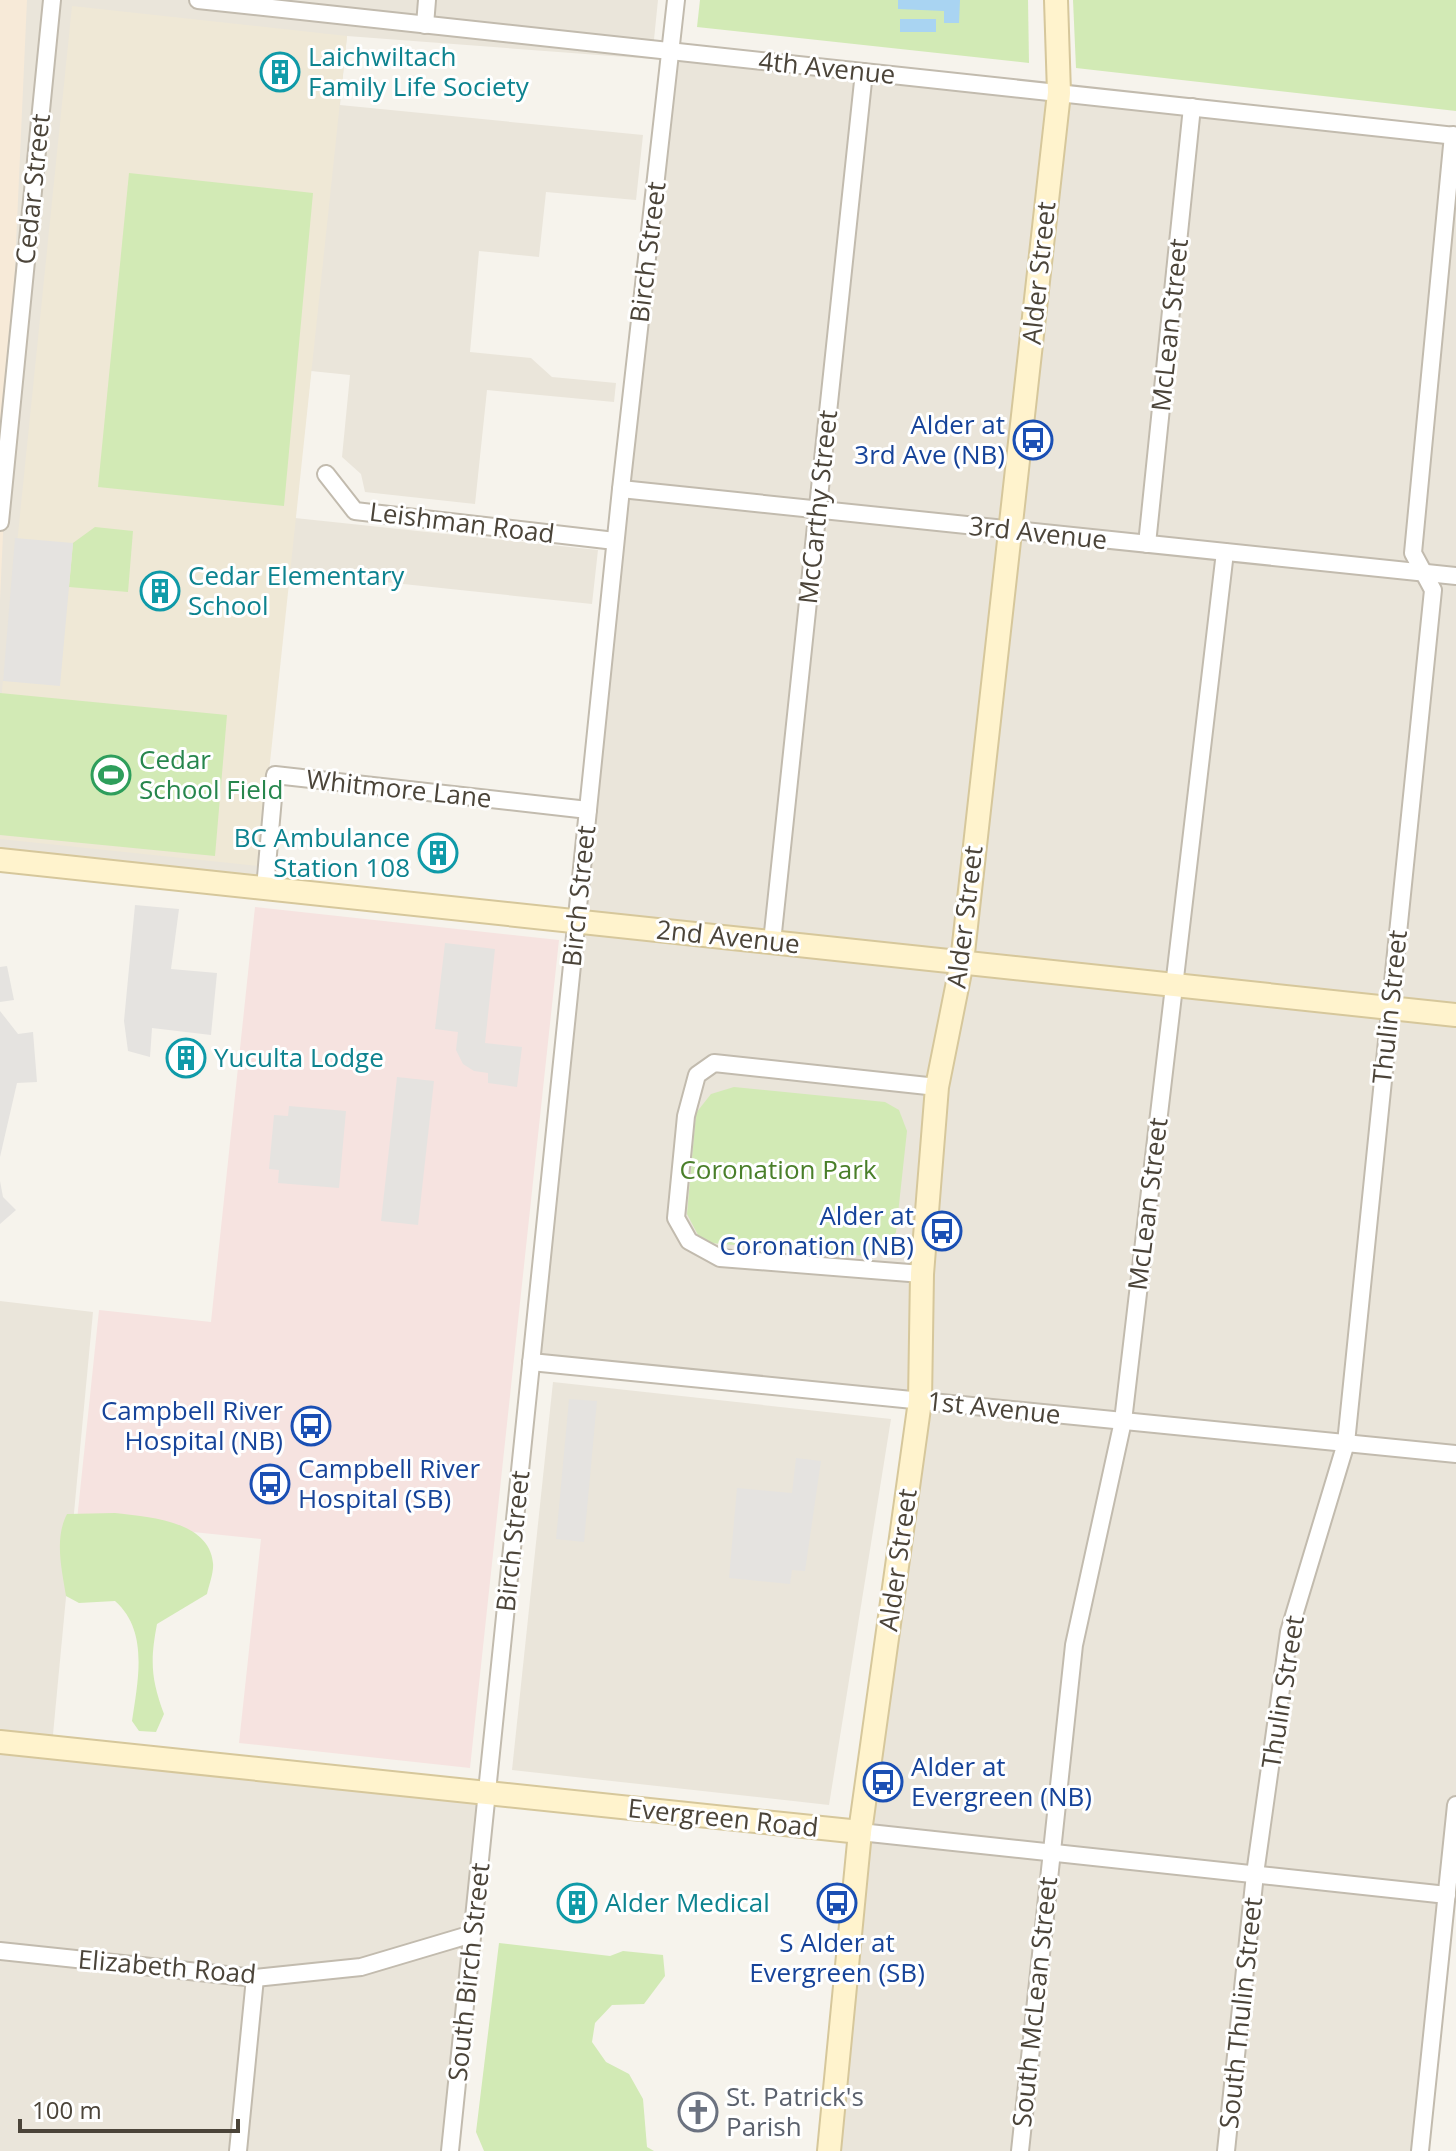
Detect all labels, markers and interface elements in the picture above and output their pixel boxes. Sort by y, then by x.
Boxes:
place label: Laichwiltach Family Life Society [308,38,530,104]
street label: 4th Avenue [757,42,897,92]
building icon: Laichwiltach Family Life Society [259,51,301,93]
street label: Cedar Street [6,112,58,266]
street label: Birch Street [621,179,674,324]
street label: Alder Street [1013,200,1063,346]
street label: McLean Street [1142,237,1196,413]
place label: Alder at 3rd Ave (NB) [854,406,1005,472]
street label: McCarthy Street [789,408,845,606]
bus stop icon: Alder at 3rd Ave (NB) [1012,419,1054,461]
street label: Leishman Road [367,493,557,551]
street label: 3rd Avenue [967,507,1109,557]
place label: Cedar Elementary School [188,557,405,623]
building icon: Cedar Elementary School [139,570,181,612]
place label: Cedar School Field [139,741,283,807]
sports icon: Cedar School Field [90,754,132,796]
street label: Whitmore Lane [305,760,493,816]
place label: BC Ambulance Station 108 [234,819,410,885]
street label: Birch Street [553,824,603,968]
building icon: BC Ambulance Station 108 [417,832,459,874]
street label: Alder Street [937,843,991,990]
street label: 2nd Avenue [655,911,802,961]
street label: Thulin Street [1363,928,1415,1086]
building icon: Yuculta Lodge [165,1037,207,1079]
place label: Yuculta Lodge [214,1039,384,1075]
street label: McLean Street [1119,1115,1175,1292]
park label: Coronation Park [679,1151,877,1187]
place label: Alder at Coronation (NB) [719,1197,914,1263]
bus stop icon: Alder at Coronation (NB) [921,1210,963,1252]
street label: 1st Avenue [926,1382,1063,1432]
place label: Campbell River Hospital (NB) [101,1392,283,1458]
bus stop icon: Campbell River Hospital (NB) [290,1405,332,1447]
place label: Campbell River Hospital (SB) [298,1450,480,1516]
bus stop icon: Campbell River Hospital (SB) [249,1463,291,1505]
street label: Birch Street [487,1469,537,1613]
street label: Alder Street [869,1486,925,1633]
street label: Thulin Street [1252,1613,1312,1771]
place label: Alder at Evergreen (NB) [911,1748,1092,1814]
bus stop icon: Alder at Evergreen (NB) [862,1761,904,1803]
street label: Evergreen Road [626,1789,820,1845]
street label: South Birch Street [439,1861,497,2083]
street label: South McLean Street [1003,1875,1065,2129]
building icon: Alder Medical [556,1882,598,1924]
bus stop icon: S Alder at Evergreen (SB) [816,1882,858,1924]
place label: Alder Medical [605,1884,770,1920]
street label: South Thulin Street [1210,1895,1270,2130]
place label: S Alder at Evergreen (SB) [749,1924,925,1990]
street label: Elizabeth Road [76,1940,258,1992]
place label: St. Patrick's Parish [726,2078,864,2144]
scale bar [20,2083,238,2133]
church icon: St. Patrick's Parish [677,2091,719,2133]
text: 100 m [32,2093,102,2126]

